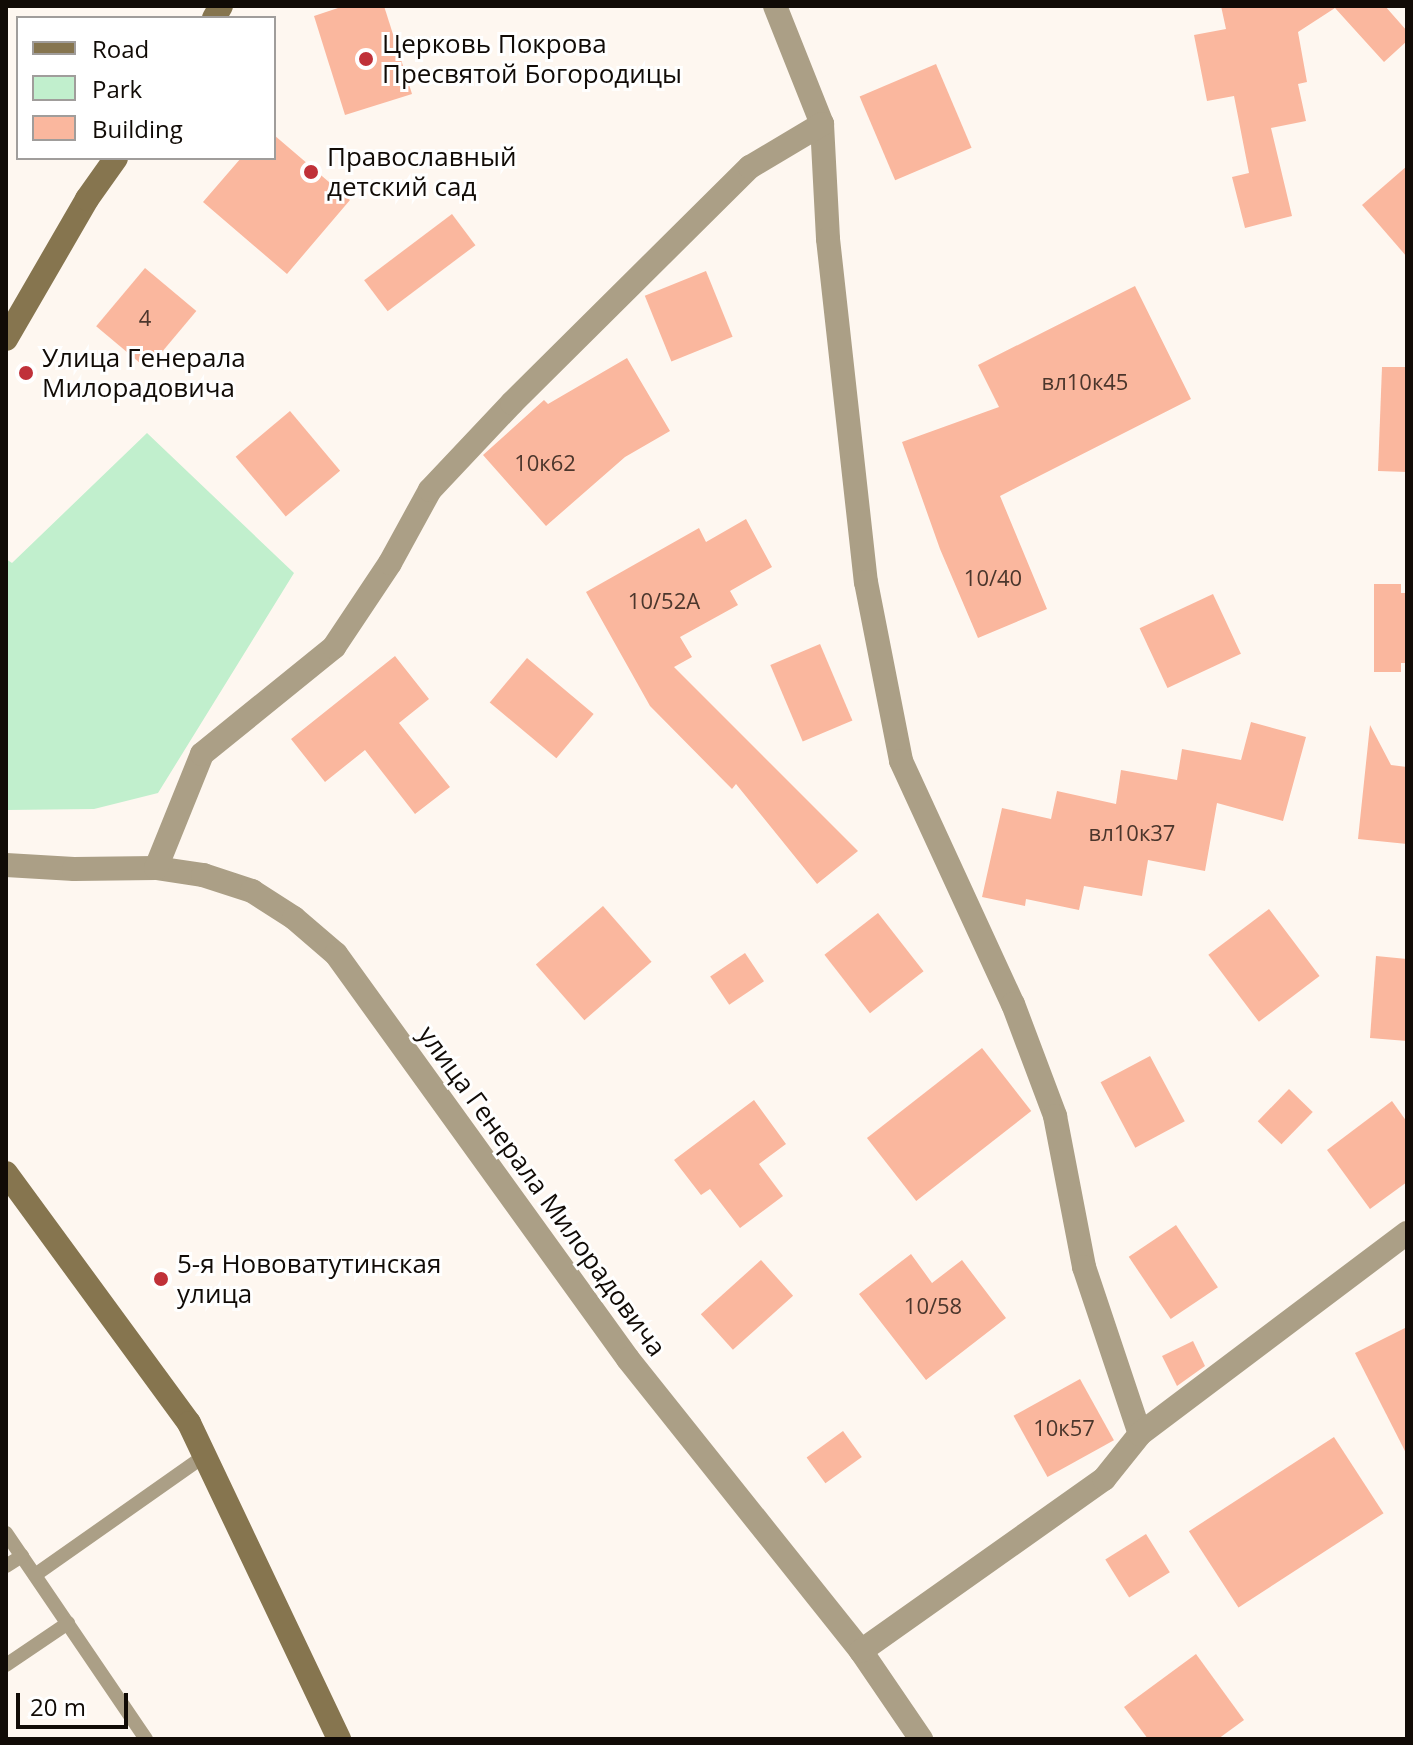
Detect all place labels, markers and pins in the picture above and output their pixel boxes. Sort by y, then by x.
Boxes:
place label: Церковь Покрова Пресвятой Богородицы [382,28,682,90]
marker: Церковь Покрова Пресвятой Богородицы [357,50,375,68]
place label: Православный детский сад [327,141,517,202]
marker: Православный детский сад [302,163,320,181]
place label: Улица Генерала Милорадовича [42,342,246,404]
marker: Улица Генерала Милорадовича [17,364,35,382]
place label: 5-я Нововатутинская улица [177,1248,441,1310]
marker: 5-я Нововатутинская улица [152,1270,170,1288]

